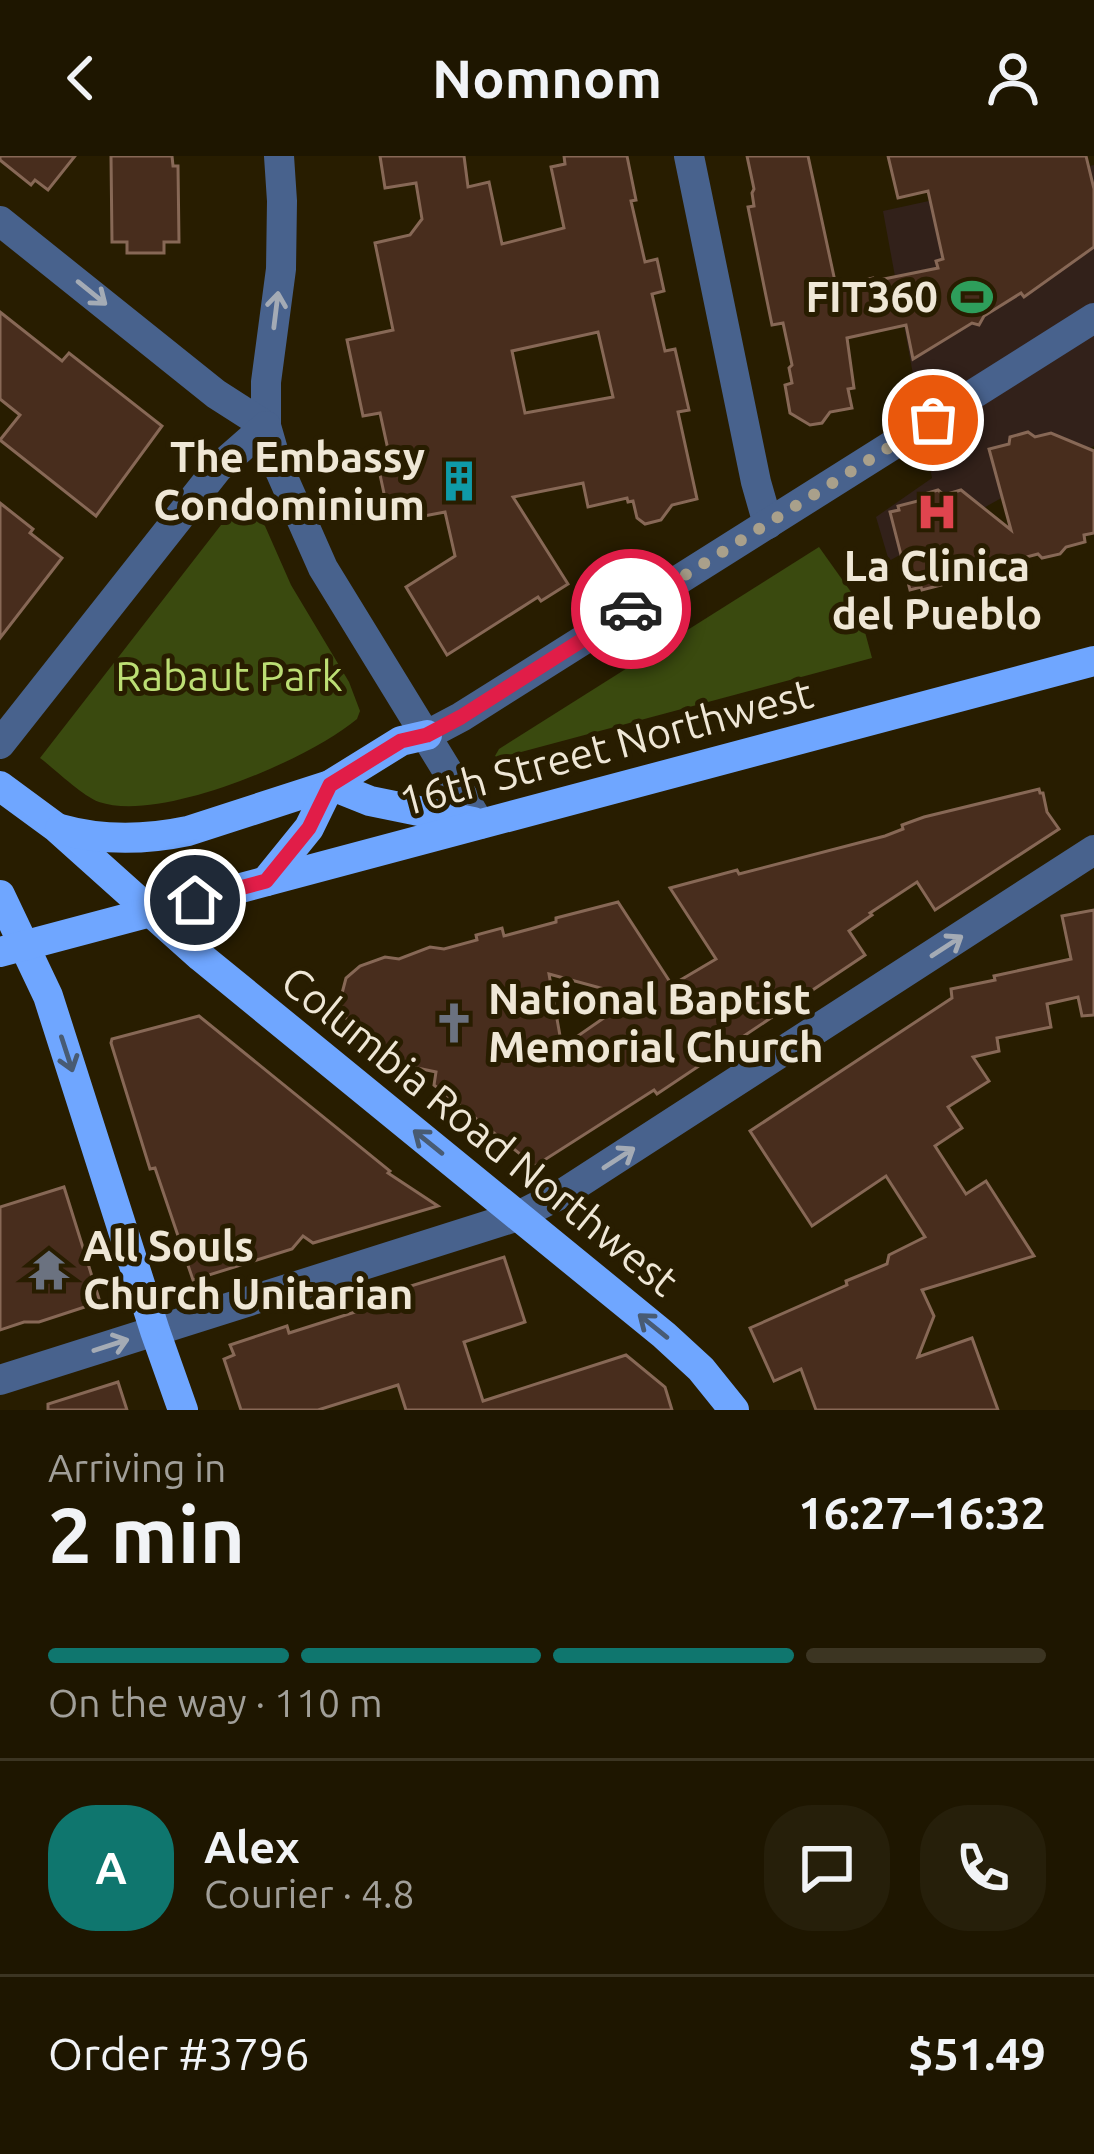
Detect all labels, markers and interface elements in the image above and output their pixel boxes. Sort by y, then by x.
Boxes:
icon: back [48,45,114,111]
icon: person [980,45,1046,111]
text: Nomnom [432,48,662,108]
place label: FIT360 [805,273,938,320]
sports icon: FIT360 [949,274,995,320]
one-way arrow [75,279,107,306]
one-way arrow [265,291,287,330]
pin [882,369,984,471]
icon: bag [900,387,966,453]
place label: The Embassy Condominium [153,433,425,528]
building icon: The Embassy Condominium [436,458,482,504]
hospital icon: La Clinica del Pueblo [914,489,960,535]
place label: La Clinica del Pueblo [832,542,1042,637]
courier [571,549,691,669]
icon: car [598,576,664,642]
park label: Rabaut Park [115,652,343,699]
street label: 16th Street Northwest [394,669,818,824]
pin [144,849,246,951]
icon: home [162,867,228,933]
one-way arrow [929,933,963,958]
street label: Columbia Road Northwest [273,956,688,1305]
place label: National Baptist Memorial Church [488,975,824,1070]
church icon: National Baptist Memorial Church [431,1000,477,1046]
one-way arrow [57,1034,79,1072]
one-way arrow [413,1129,444,1156]
one-way arrow [601,1145,635,1170]
place label: All Souls Church Unitarian [83,1222,413,1317]
temple icon: All Souls Church Unitarian [26,1247,72,1293]
one-way arrow [638,1313,669,1340]
one-way arrow [91,1333,129,1355]
text: Arriving in [48,1446,226,1489]
text: 16:27–16:32 [798,1487,1046,1538]
text: 2 min [48,1490,245,1578]
text: On the way · 110 m [48,1681,383,1724]
button: chat [764,1805,890,1931]
button: phone [920,1805,1046,1931]
text: Alex [204,1821,300,1872]
text: A [95,1842,127,1893]
text: Courier · 4.8 [204,1872,415,1915]
text: Order #3796 [48,2028,310,2079]
text: $51.49 [908,2028,1046,2079]

